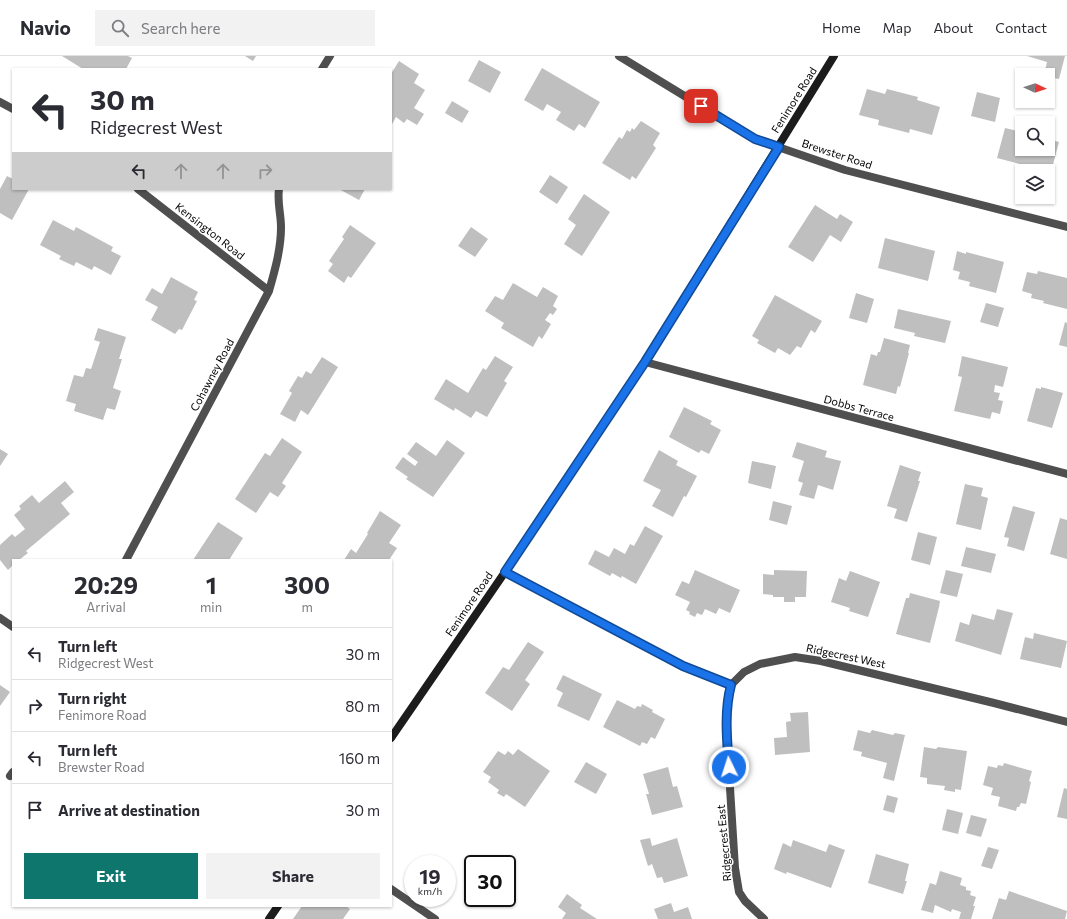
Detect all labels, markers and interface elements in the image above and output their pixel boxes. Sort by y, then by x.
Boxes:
search box [95,10,375,46]
text: Navio [20,16,71,39]
icon: search [109,17,131,39]
text: Search here [141,19,220,37]
text: Home [822,19,861,36]
text: Map [883,19,911,36]
text: About [933,19,973,36]
text: Contact [995,19,1047,36]
street label: Fenimore Road [768,64,819,135]
north arrow [1015,68,1055,108]
map controls [1015,68,1055,204]
text: 30 m [90,82,155,116]
icon: left [24,84,76,136]
pin [684,89,718,123]
icon: arrive [690,95,712,117]
text: Ridgecrest West [90,116,223,138]
button: search [1015,116,1055,156]
street label: Brewster Road [800,136,874,171]
icon: left [128,160,150,182]
icon: ahead [170,160,192,182]
icon: ahead [212,160,234,182]
icon: right [254,160,276,182]
button: layers [1015,164,1055,204]
street label: Kensington Road [173,200,248,262]
street label: Cohawney Road [187,336,236,413]
street label: Dobbs Terrace [822,392,896,423]
street label: Fenimore Road [442,569,495,638]
text: 20:29 [74,570,138,599]
text: 1 [206,570,217,599]
text: 300 [284,570,330,599]
text: Arrival [86,599,126,615]
text: min [200,599,222,615]
text: m [301,599,313,615]
text: Turn left [58,637,117,655]
street label: Ridgecrest West [805,641,888,670]
icon: left [24,643,46,665]
text: 30 m [346,645,380,663]
text: Ridgecrest West [58,655,154,671]
text: Turn right [58,689,127,707]
icon: right [24,695,46,717]
text: 80 m [345,697,380,715]
text: Fenimore Road [58,707,147,723]
text: Turn left [58,741,117,759]
position arrow [708,746,750,788]
icon: left [24,747,46,769]
text: 160 m [339,749,380,767]
text: Brewster Road [58,759,144,775]
icon: arrive [24,799,46,821]
text: Arrive at destination [58,801,200,819]
text: 30 m [346,801,380,819]
street label: Ridgecrest East [714,804,733,882]
button: Exit [24,853,198,899]
button: Share [206,853,380,899]
speed limit sign: 30 [464,855,516,907]
text: 19 [419,864,441,888]
text: km/h [418,885,442,897]

